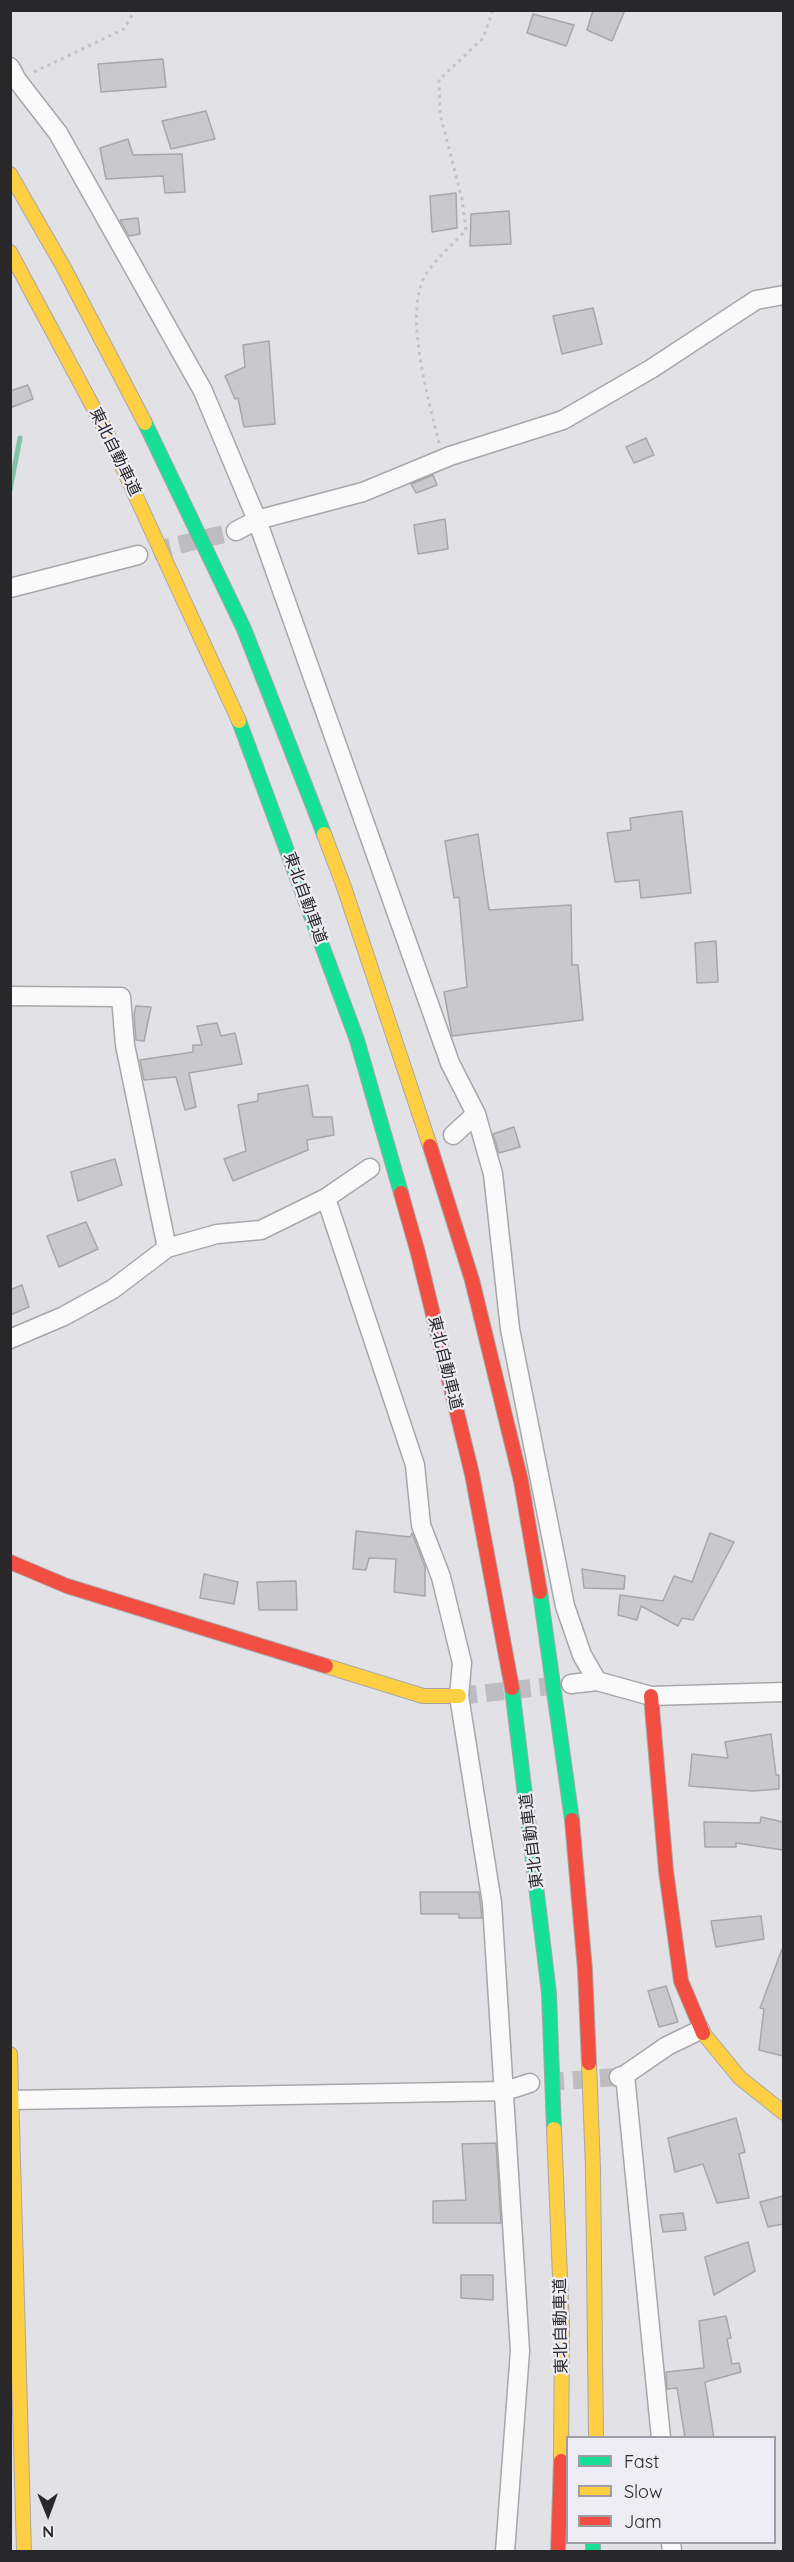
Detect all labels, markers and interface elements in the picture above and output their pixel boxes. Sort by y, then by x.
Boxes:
street label: 東北自動車道 [85,405,145,499]
street label: 東北自動車道 [280,850,330,946]
street label: 東北自動車道 [424,1314,466,1412]
street label: 東北自動車道 [517,1792,547,1890]
street label: 東北自動車道 [551,2278,571,2374]
legend [566,2436,776,2544]
text: Fast [624,2450,659,2473]
text: Slow [624,2480,662,2503]
north arrow [18,2484,78,2544]
text: Jam [624,2510,662,2533]
text: N [42,2522,54,2542]

